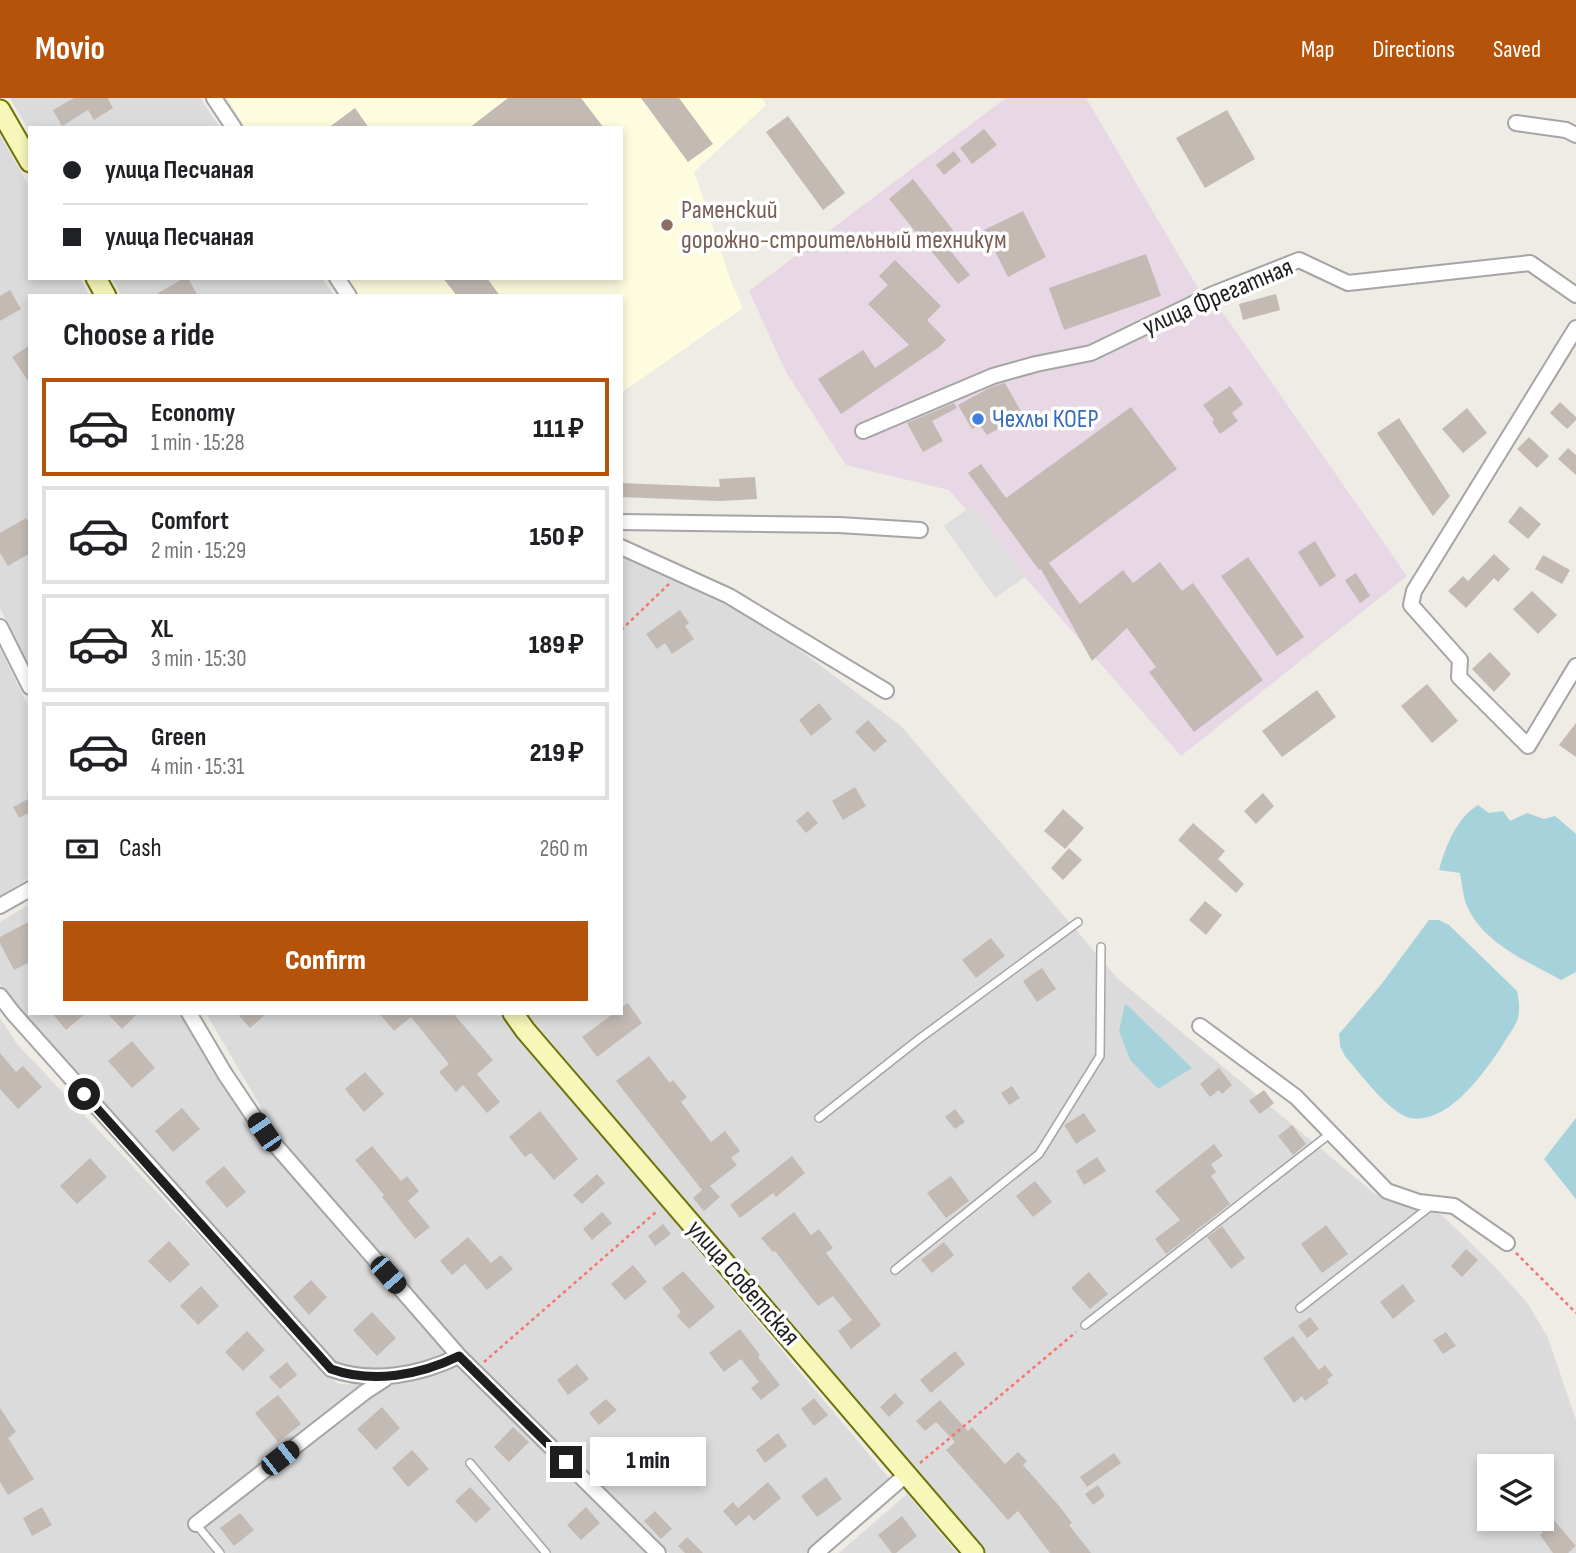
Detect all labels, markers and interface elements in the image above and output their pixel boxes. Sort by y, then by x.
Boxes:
text: Movio [35,29,105,69]
text: Map [1301,35,1334,64]
text: Directions [1372,35,1455,64]
text: Saved [1493,35,1541,64]
text: улица Песчаная [105,155,254,186]
place label: Раменский дорожно-строительный техникум [681,195,1007,256]
marker: Раменский дорожно-строительный техникум [659,217,675,233]
text: улица Песчаная [105,222,254,253]
street label: улица Фрегатная [1138,251,1298,343]
text: Choose a ride [63,316,215,355]
icon: car [67,396,130,459]
text: Economy [151,398,235,429]
place label: Чехлы КОЕР [992,404,1099,435]
marker: Чехлы КОЕР [970,411,986,427]
text: 111 ₽ [533,414,584,445]
text: 1 min · 15:28 [151,429,245,457]
icon: car [67,504,130,567]
text: Comfort [151,506,229,537]
text: 150 ₽ [530,522,584,553]
text: 2 min · 15:29 [151,537,246,565]
icon: car [67,612,130,675]
text: XL [151,614,173,645]
text: 189 ₽ [529,630,584,661]
text: 3 min · 15:30 [151,645,247,673]
icon: car [67,720,130,783]
text: Green [151,722,206,753]
text: 219 ₽ [530,738,584,769]
text: 4 min · 15:31 [151,753,244,781]
icon: cash [63,830,101,868]
text: Cash [119,833,162,864]
text: 260 m [540,835,588,863]
button: Confirm [63,921,588,1001]
route start [68,1078,100,1110]
car [244,1109,285,1155]
street label: улица Советская [680,1214,806,1352]
car [367,1252,410,1298]
car [257,1437,304,1479]
callout: 1 min [590,1438,706,1486]
route end [550,1446,582,1478]
text: 1 min [626,1447,670,1475]
map controls [1477,1454,1554,1531]
button: layers [1477,1454,1554,1531]

